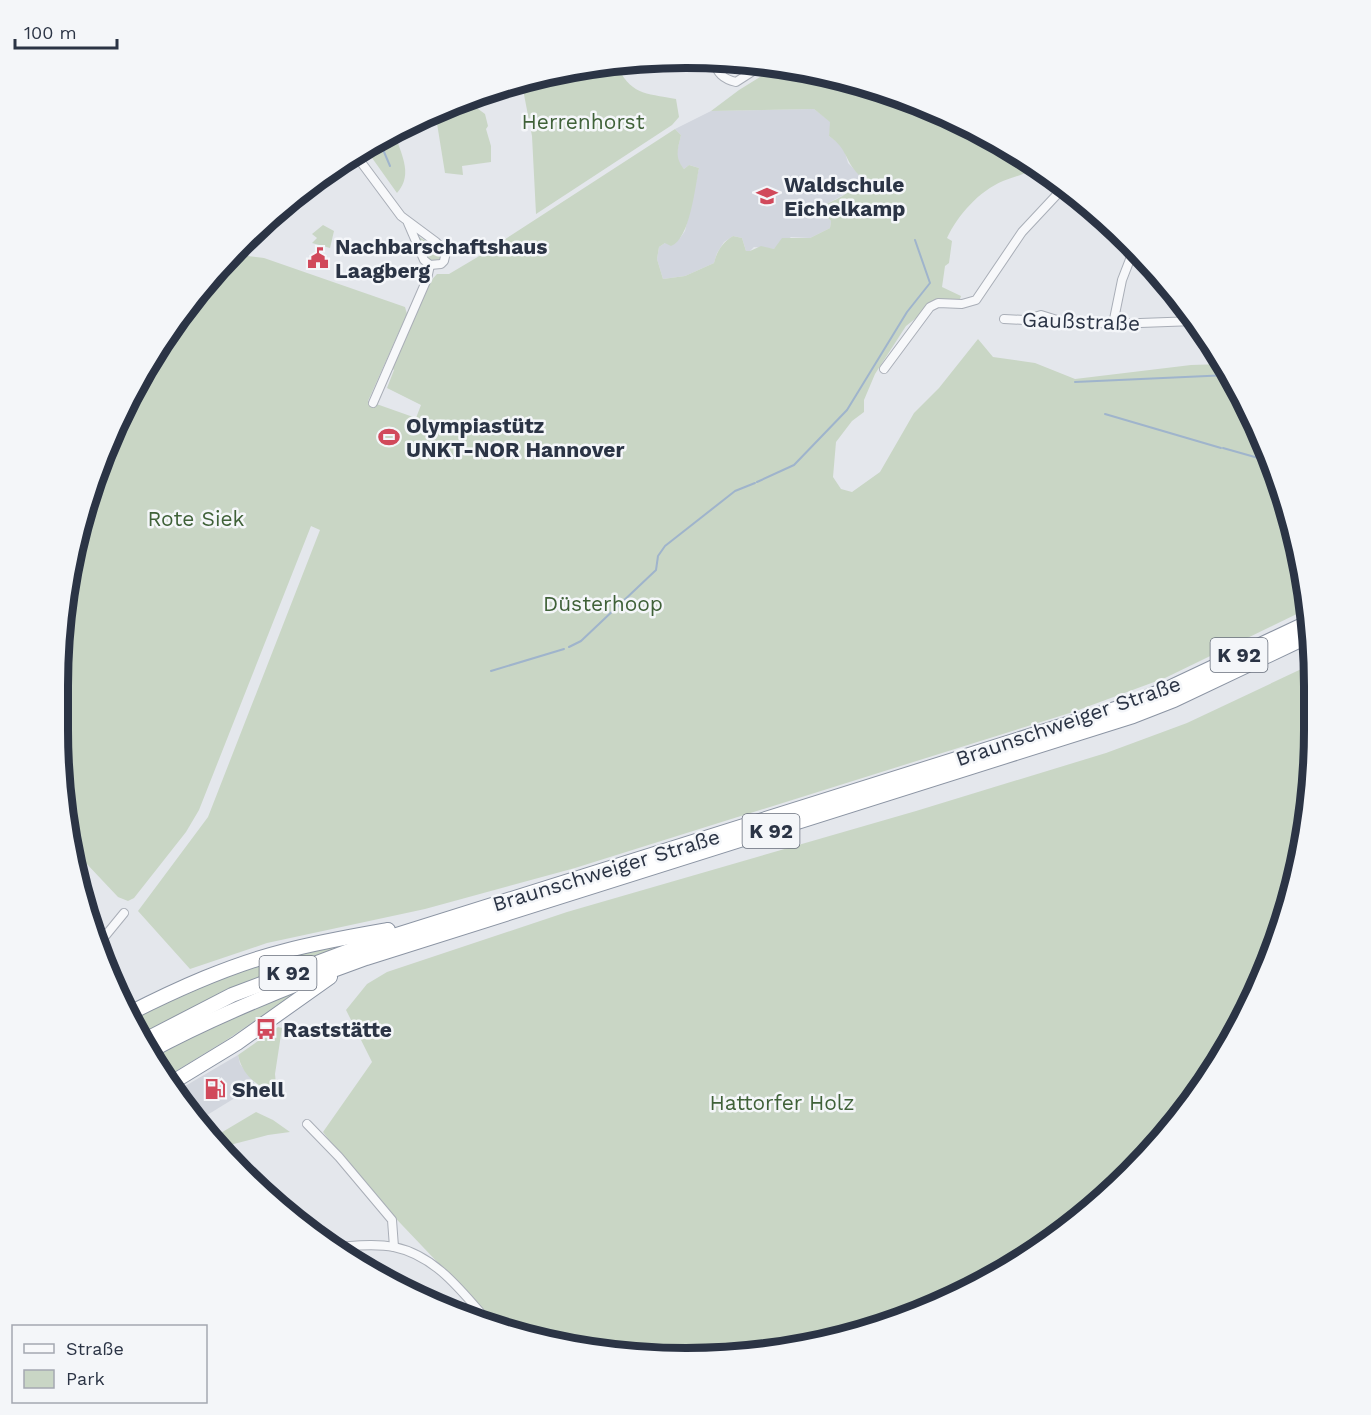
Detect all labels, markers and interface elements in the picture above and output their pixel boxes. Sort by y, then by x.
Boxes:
scale bar [15,12,117,50]
text: 100 m [24,22,77,43]
park label: Herrenhorst [522,109,645,134]
place label: Waldschule Eichelkamp [784,172,905,221]
school or university icon: Waldschule Eichelkamp [755,184,779,208]
place label: Nachbarschaftshaus Laagberg [335,234,548,283]
public building icon: Nachbarschaftshaus Laagberg [306,246,330,270]
street label: Gaußstraße [1022,306,1140,336]
place label: Olympiastütz UNKT-NOR Hannover [406,413,624,462]
sports icon: Olympiastütz UNKT-NOR Hannover [377,425,401,449]
park label: Rote Siek [147,506,245,531]
park label: Düsterhoop [543,591,663,616]
road number: K 92 [1210,638,1268,672]
street label: Braunschweiger Straße [952,671,1184,771]
road number: K 92 [742,814,800,848]
street label: Braunschweiger Straße [489,823,723,917]
road number: K 92 [260,956,316,990]
bus stop icon: Raststätte [254,1017,278,1041]
place label: Raststätte [283,1017,392,1042]
fuel station icon: Shell [203,1077,227,1101]
place label: Shell [232,1077,285,1102]
park label: Hattorfer Holz [710,1090,854,1115]
legend [12,1325,207,1403]
text: Straße [66,1338,124,1359]
text: Park [66,1368,105,1389]

